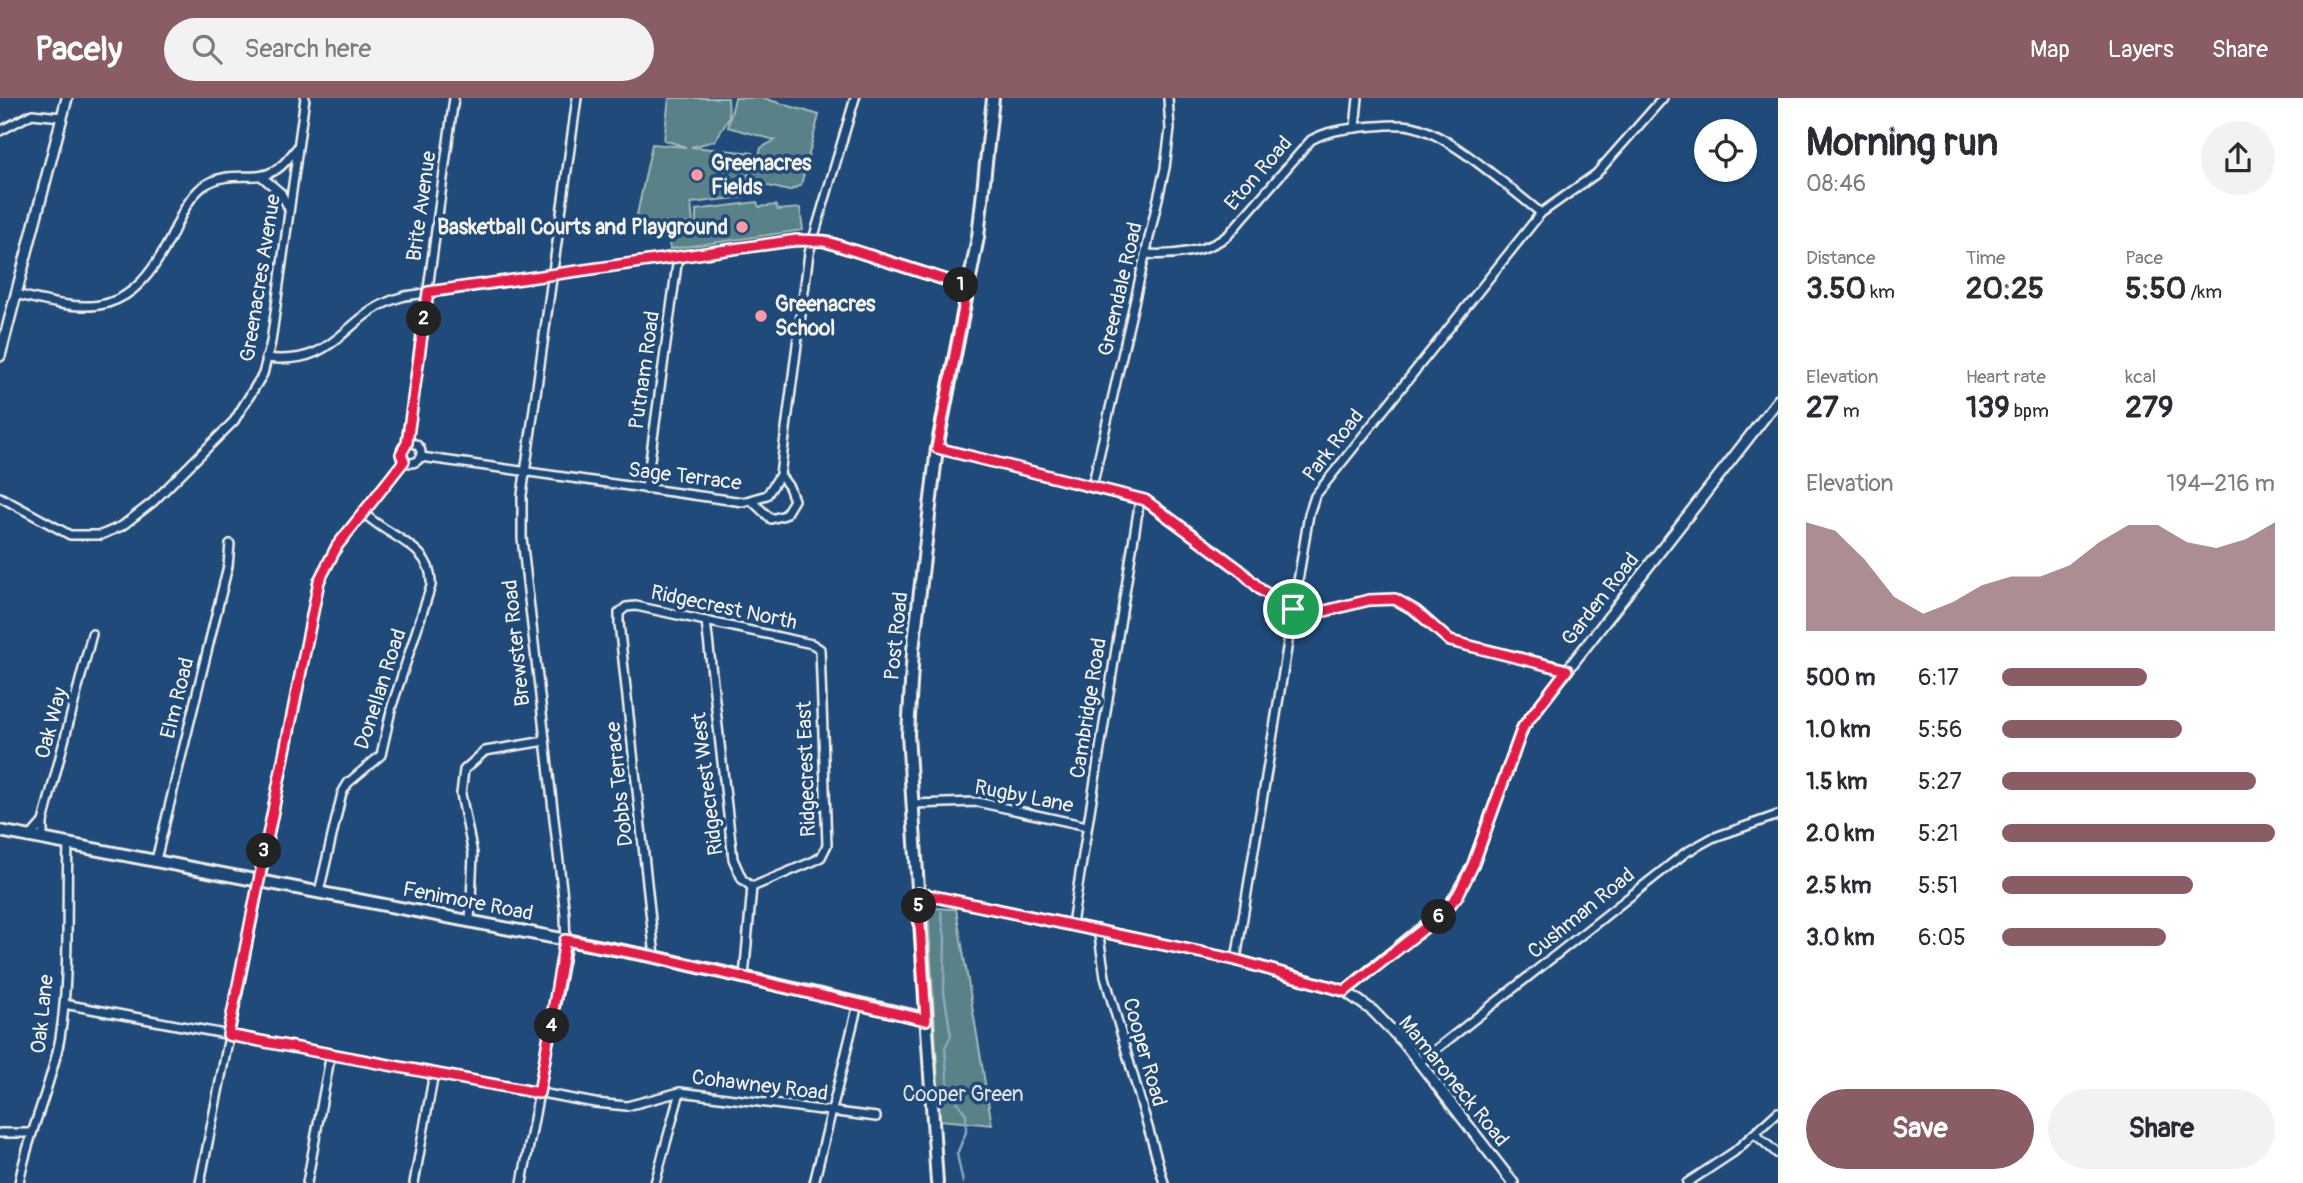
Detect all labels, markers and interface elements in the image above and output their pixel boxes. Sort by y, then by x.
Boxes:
search box [164,18,654,81]
text: Pacely [35,29,122,70]
icon: search [188,30,226,68]
text: Search here [244,33,371,65]
text: Map [2030,35,2070,64]
text: Layers [2108,35,2174,64]
text: Share [2212,35,2268,64]
map controls [1694,119,1757,182]
button: locate [1694,119,1757,182]
text: Morning run [1806,119,1998,167]
button: share [2201,121,2275,195]
street label: Eton Road [1219,130,1298,216]
street label: Brite Avenue [400,149,443,263]
place label: Greenacres Fields [711,150,812,201]
marker: Greenacres Fields [689,167,705,183]
text: 08:46 [1806,169,1866,198]
street label: Greenacres Avenue [234,192,287,364]
place label: Basketball Courts and Playground [437,214,728,241]
marker: Basketball Courts and Playground [734,219,750,235]
street label: Greendale Road [1092,220,1149,359]
text: Distance [1806,246,1875,270]
text: Time [1966,246,2005,270]
text: Pace [2125,246,2163,270]
pin: 1 [944,268,978,302]
text: 3.50 [1806,270,1866,307]
text: 20:25 [1966,270,2044,307]
text: 5:50 [2125,270,2186,307]
text: 1 [957,272,964,296]
text: km [1866,280,1895,304]
text: /km [2186,280,2222,304]
place label: Greenacres School [775,291,876,342]
pin: 2 [406,302,442,336]
text: 2 [418,306,429,330]
marker: Greenacres School [753,308,769,324]
street label: Putnam Road [623,309,666,431]
text: Elevation [1806,365,1878,389]
text: Heart rate [1966,365,2046,389]
text: kcal [2125,365,2156,389]
text: 27 [1806,389,1839,426]
text: 139 [1966,389,2010,426]
text: 279 [2125,389,2173,426]
text: m [1839,399,1860,423]
text: bpm [2010,399,2049,423]
street label: Park Road [1297,404,1370,487]
street label: Sage Terrace [627,456,744,497]
text: Elevation [1806,469,1894,498]
text: 194–216 m [2167,469,2275,498]
street label: Garden Road [1556,547,1645,651]
street label: Brewster Road [496,578,537,708]
street label: Ridgecrest North [648,579,799,636]
pin [1263,579,1323,639]
street label: Post Road [878,590,915,682]
icon: arrive [1274,590,1312,628]
street label: Donellan Road [348,625,413,753]
street label: Cambridge Road [1064,636,1113,780]
street label: Elm Road [154,655,201,741]
text: 500 m [1806,663,1875,692]
text: 6:17 [1918,663,1959,692]
street label: Oak Way [29,684,74,762]
street label: Ridgecrest East [791,700,822,837]
street label: Ridgecrest West [685,711,730,857]
text: 1.0 km [1806,715,1871,744]
text: 5:56 [1918,715,1962,744]
street label: Dobbs Terrace [599,719,639,848]
text: 1.5 km [1806,767,1868,796]
text: 5:27 [1918,767,1962,796]
street label: Rugby Lane [972,774,1076,819]
text: 2.0 km [1806,819,1875,848]
text: 5:21 [1918,819,1958,848]
pin: 3 [246,834,282,868]
text: 3 [258,838,269,862]
street label: Cushman Road [1522,862,1641,965]
text: 2.5 km [1806,871,1871,900]
text: 5:51 [1918,871,1958,900]
street label: Fenimore Road [400,876,535,927]
pin: 5 [902,888,936,924]
text: 5 [913,893,924,917]
pin: 6 [1422,900,1456,934]
text: 6 [1433,904,1444,928]
text: 3.0 km [1806,923,1875,952]
text: 6:05 [1918,923,1966,952]
street label: Oak Lane [25,972,60,1055]
street label: Cooper Road [1116,995,1173,1109]
pin: 4 [534,1009,570,1044]
street label: Mamaroneck Road [1392,1010,1515,1152]
text: 4 [546,1013,557,1037]
street label: Cohawney Road [690,1064,830,1107]
park label: Cooper Green [902,1081,1024,1108]
button: Save [1806,1089,2034,1169]
button: Share [2048,1089,2275,1169]

